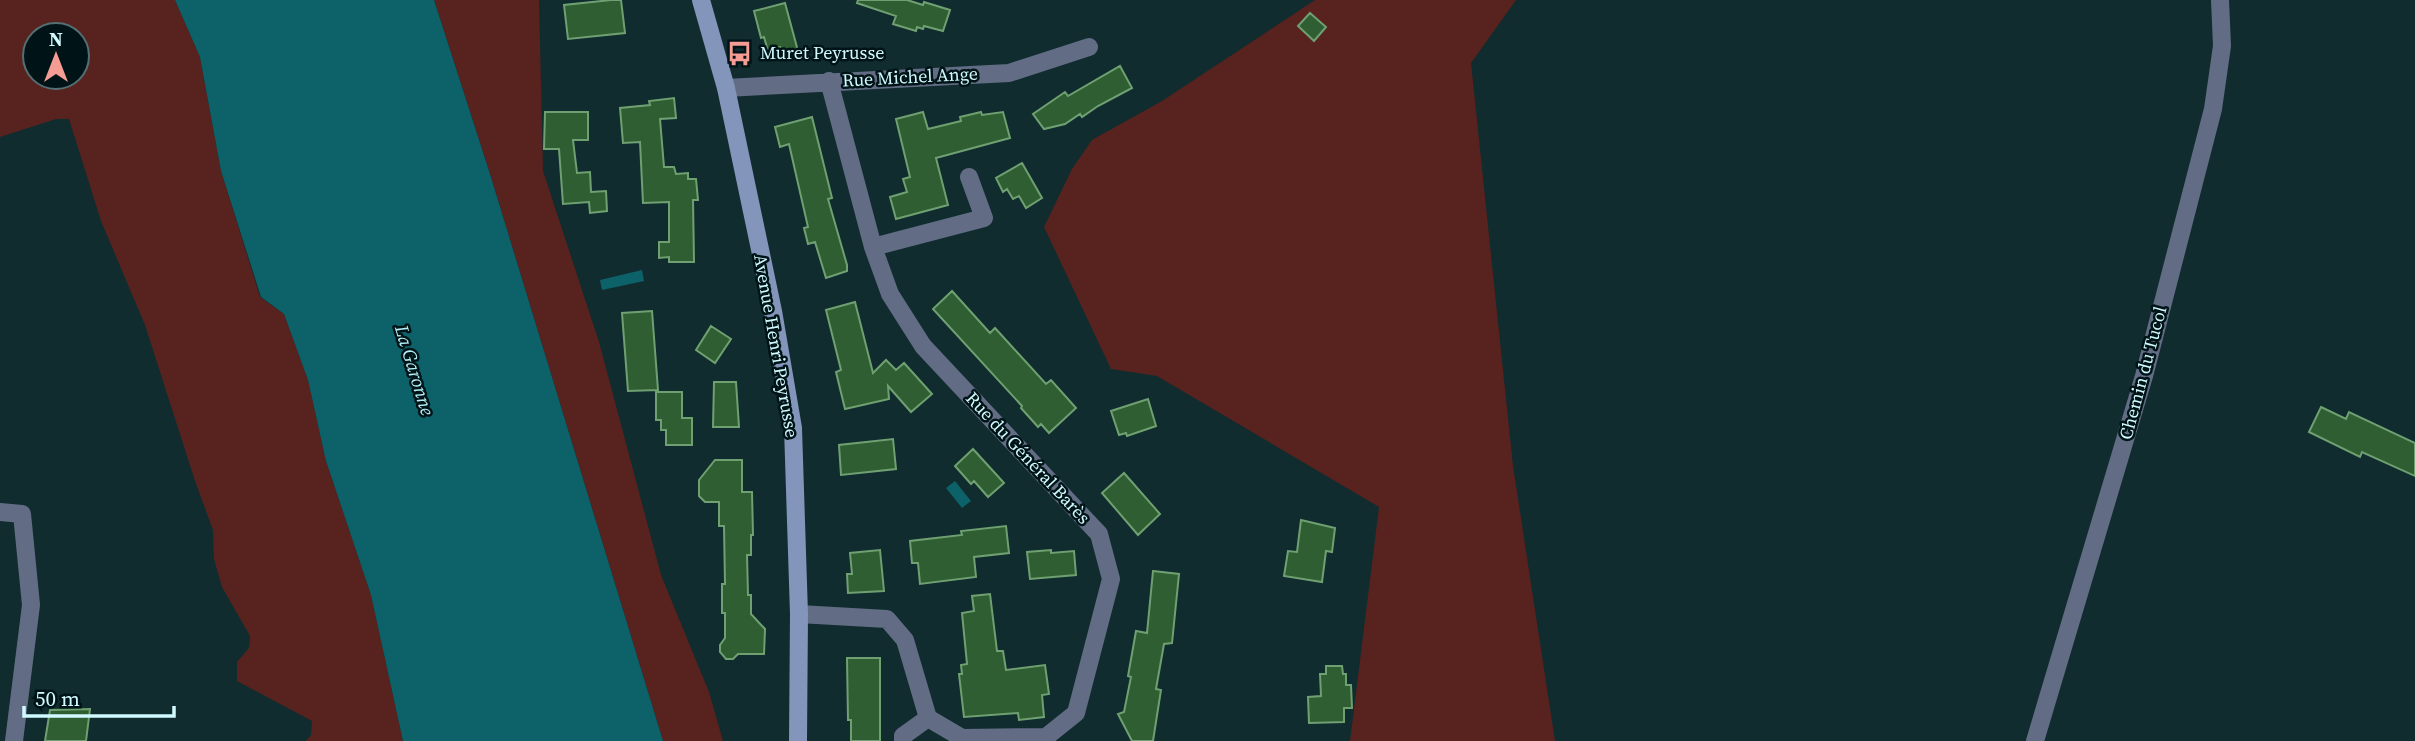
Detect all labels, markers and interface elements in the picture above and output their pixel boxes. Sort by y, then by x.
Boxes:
north arrow [21,21,91,91]
text: N [49,26,63,52]
bus stop icon: Muret Peyrusse [726,39,754,67]
place label: Muret Peyrusse [760,40,884,65]
street label: Rue Michel Ange [841,60,979,93]
street label: Avenue Henri Peyrusse [748,252,805,440]
street label: Chemin du Tucol [2113,303,2172,442]
water label: La Garonne [389,321,441,419]
street label: Rue du Général Barès [960,386,1096,529]
scale bar [24,674,175,718]
text: 50 m [35,684,80,713]

